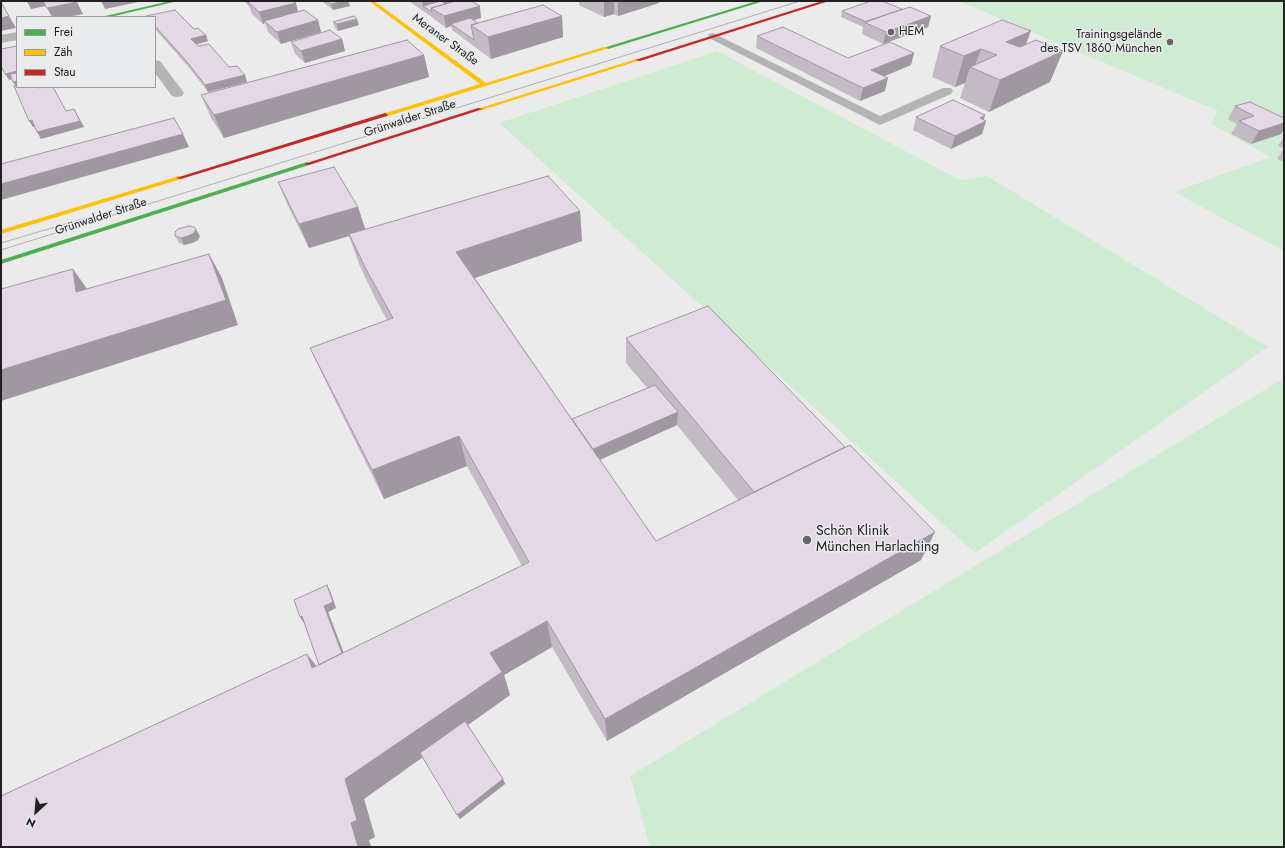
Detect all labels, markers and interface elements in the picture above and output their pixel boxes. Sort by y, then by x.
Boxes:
street label: Meraner Straße [409,11,481,69]
legend [16,16,156,88]
text: Frei [54,23,73,41]
place label: HEM [899,25,924,39]
marker: HEM [886,27,896,37]
place label: Trainingsgelände des TSV 1860 München [1040,28,1162,56]
marker: Trainingsgelände des TSV 1860 München [1165,37,1175,47]
text: Zäh [54,43,73,61]
text: Stau [54,63,76,81]
street label: Grünwalder Straße [362,97,458,141]
street label: Grünwalder Straße [53,195,149,239]
place label: Schön Klinik München Harlaching [816,524,939,556]
marker: Schön Klinik München Harlaching [801,534,813,546]
north arrow [16,792,56,832]
text: N [23,814,38,832]

